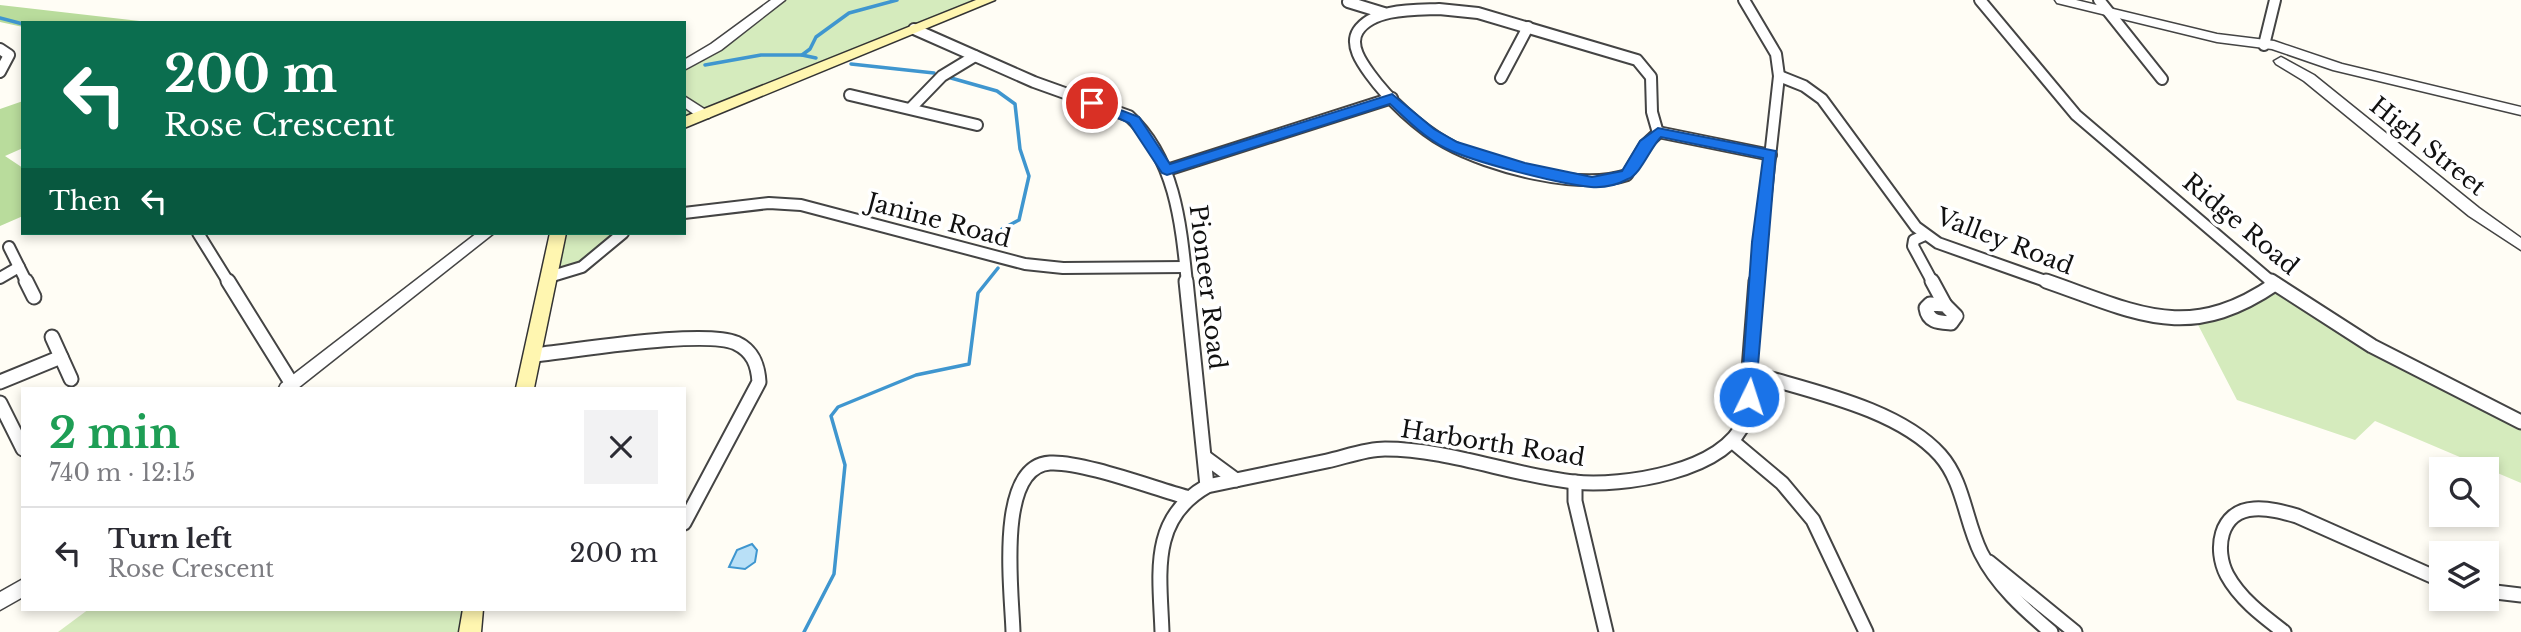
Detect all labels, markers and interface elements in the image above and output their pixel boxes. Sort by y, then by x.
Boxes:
text: 200 m [164,44,337,105]
icon: left [49,49,140,140]
pin [1062,73,1122,133]
icon: arrive [1073,84,1111,122]
street label: High Street [2364,91,2492,201]
text: Rose Crescent [164,105,395,145]
street label: Ridge Road [2177,167,2305,281]
icon: left [135,182,173,220]
text: Then [49,185,121,217]
street label: Janine Road [861,186,1014,253]
street label: Valley Road [1932,201,2078,280]
street label: Pioneer Road [1183,203,1233,371]
position arrow [1712,360,1786,434]
text: 2 min [49,407,180,459]
button: close [584,410,658,484]
street label: Harborth Road [1399,414,1587,472]
map controls [2429,457,2499,611]
button: search [2429,457,2499,527]
text: 740 m · 12:15 [49,459,195,487]
text: Turn left [108,523,232,555]
icon: left [49,534,87,572]
text: 200 m [569,537,658,569]
button: layers [2429,541,2499,611]
text: Rose Crescent [108,555,274,583]

